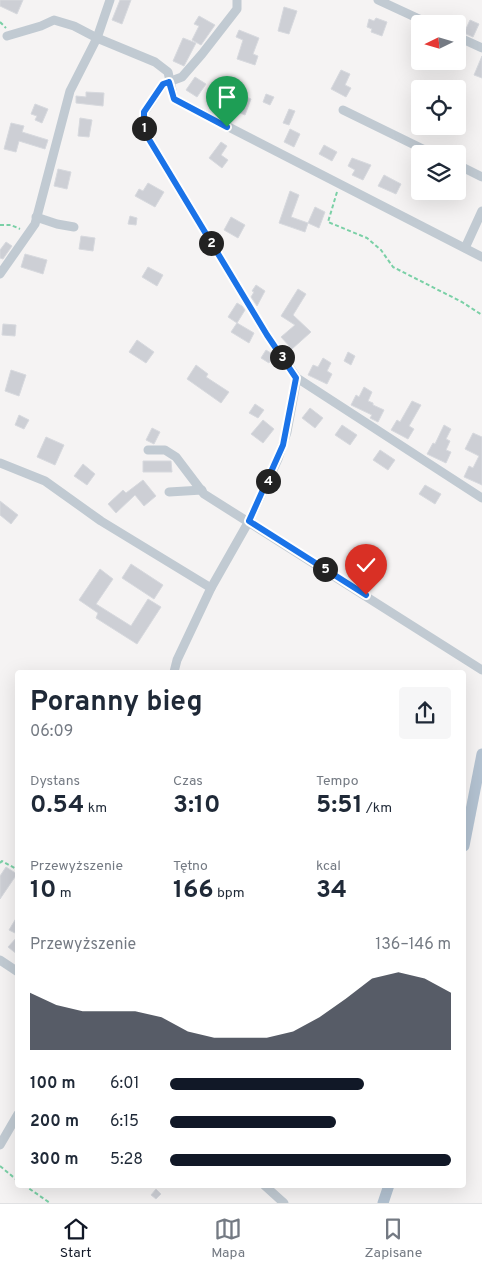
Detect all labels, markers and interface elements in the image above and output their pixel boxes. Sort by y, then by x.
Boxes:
north arrow [411,15,466,70]
map controls [411,15,466,200]
pin [206,76,248,127]
button: locate [411,80,466,135]
icon: arrive [213,83,241,111]
pin: 1 [132,116,156,140]
text: 1 [142,120,147,137]
button: layers [411,145,466,200]
pin: 2 [198,230,224,256]
text: 2 [207,235,216,252]
pin: 3 [270,344,294,370]
text: 3 [278,349,287,366]
pin: 4 [256,468,280,494]
text: 4 [264,473,273,490]
pin [345,544,387,595]
icon: check [352,551,380,579]
pin: 5 [312,556,338,582]
text: 5 [321,561,330,578]
text: Poranny bieg [30,685,203,721]
button: share [399,687,451,739]
text: 06:09 [30,722,73,742]
text: Dystans [30,773,80,790]
text: Czas [173,773,203,790]
text: Tempo [316,773,359,790]
text: 0.54 [30,790,84,822]
text: 3:10 [173,790,221,822]
text: 5:51 [316,790,363,822]
text: km [84,800,107,817]
text: /km [363,800,392,817]
text: Przewyższenie [30,858,123,875]
text: Tętno [173,858,208,875]
text: kcal [316,858,341,875]
text: 10 [30,875,56,907]
text: 166 [173,875,214,907]
text: 34 [316,875,347,907]
text: m [56,885,72,902]
text: bpm [214,885,245,902]
text: Przewyższenie [30,935,136,955]
text: 136–146 m [375,935,451,955]
text: 100 m [30,1074,76,1094]
text: 6:01 [110,1074,139,1094]
text: 200 m [30,1112,79,1132]
text: 6:15 [110,1112,139,1132]
text: 300 m [30,1150,78,1170]
text: 5:28 [110,1150,143,1170]
tab: Start [60,1215,92,1262]
tab: Mapa [211,1215,245,1262]
tab: Zapisane [365,1215,422,1262]

